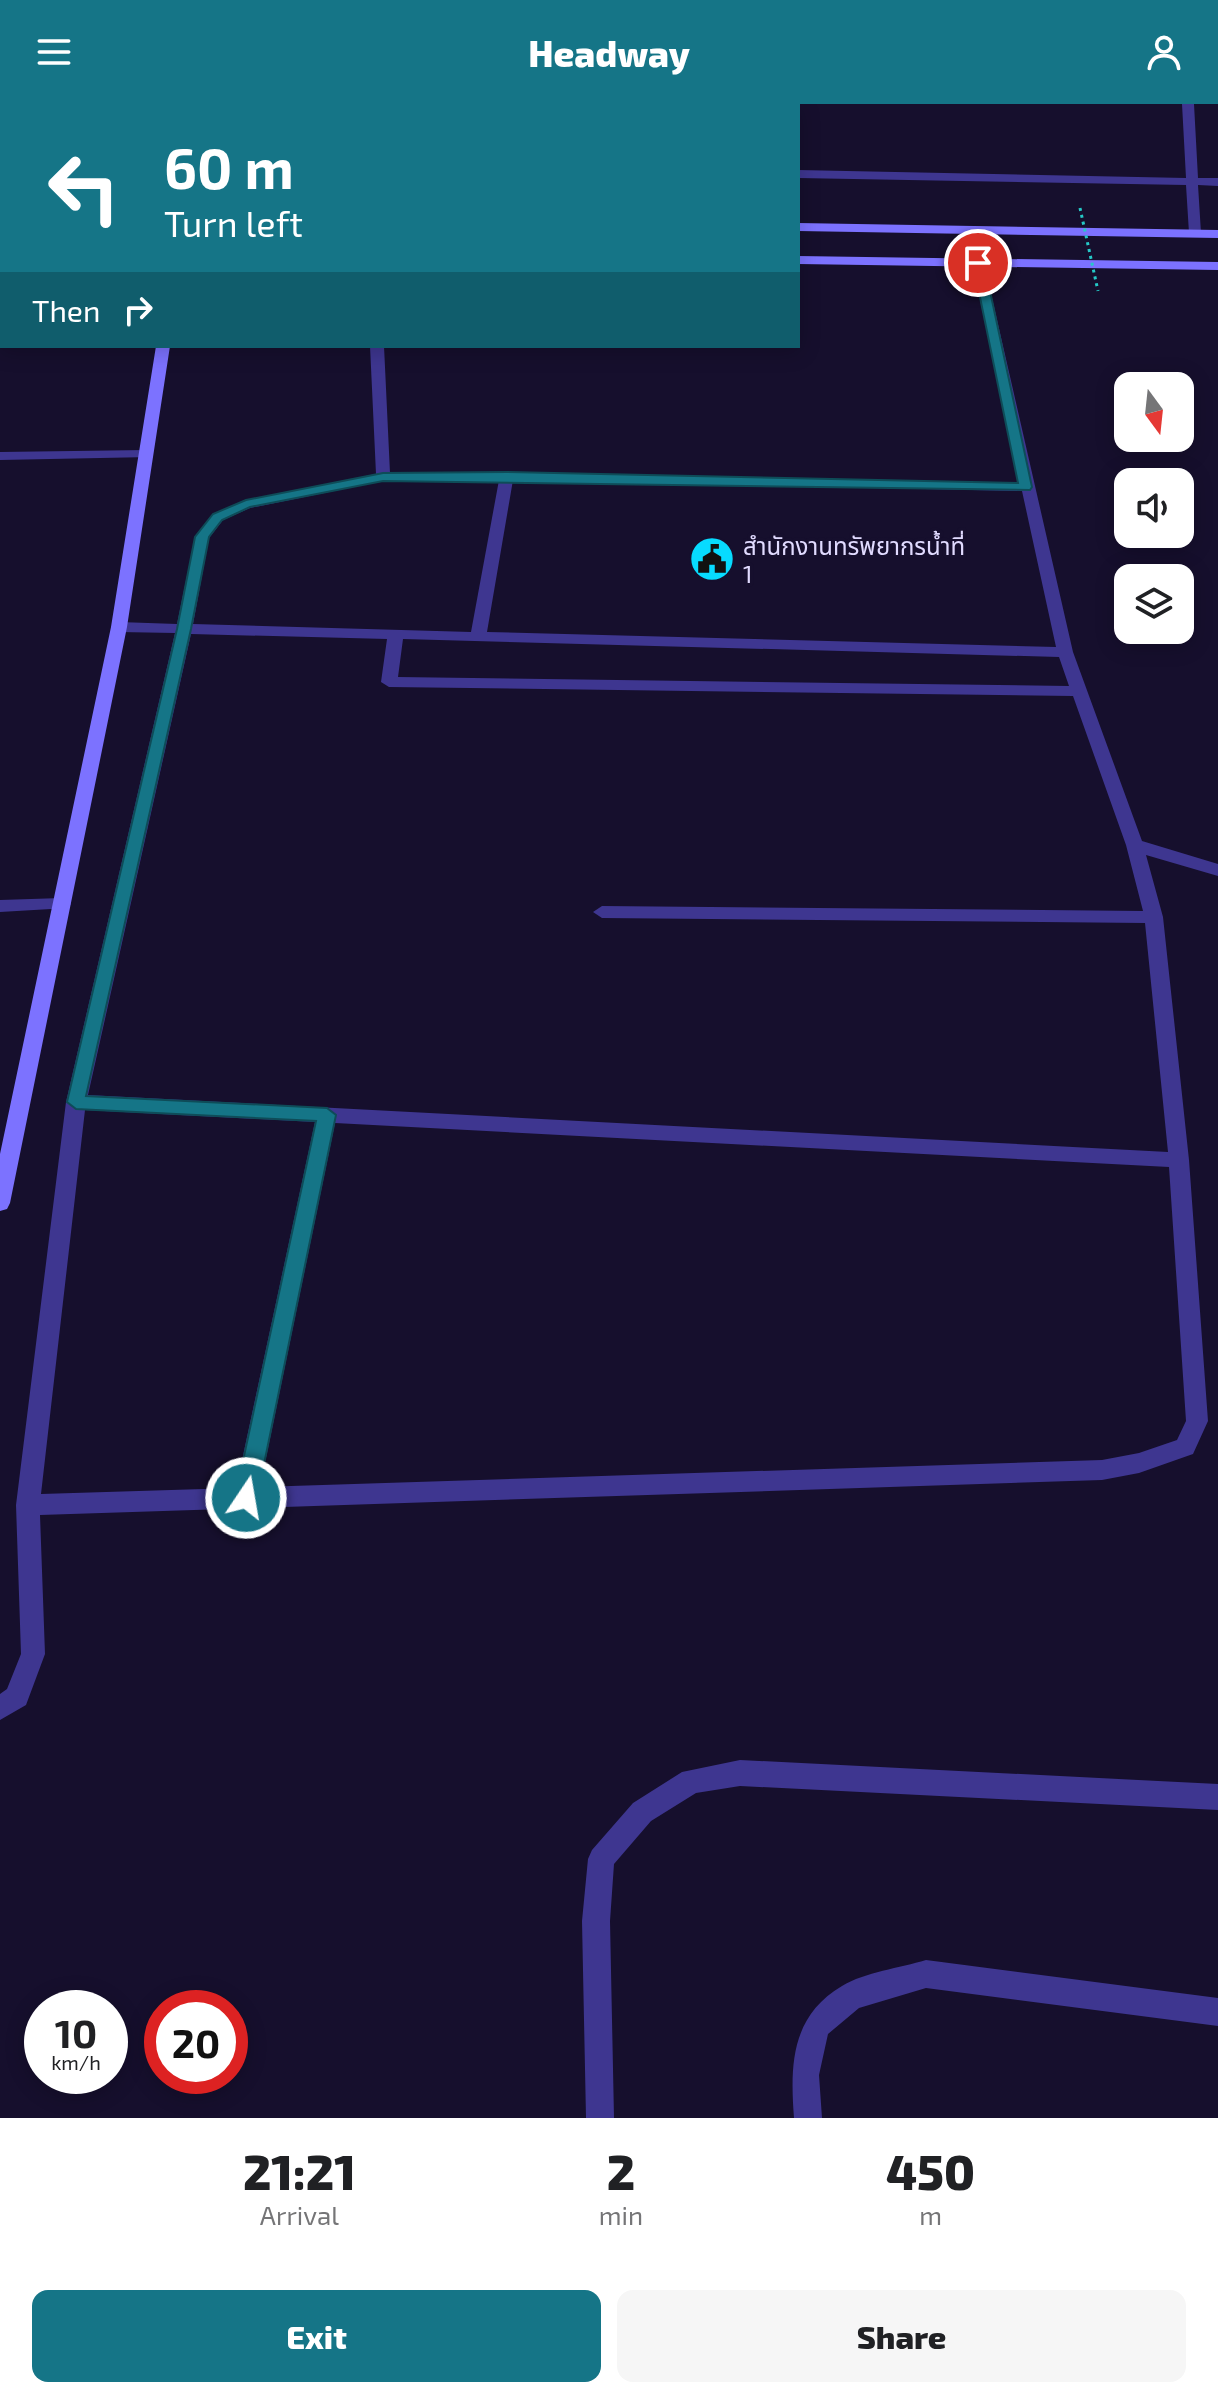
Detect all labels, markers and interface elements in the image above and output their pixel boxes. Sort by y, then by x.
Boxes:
icon: menu [32,30,76,74]
icon: person [1142,30,1186,74]
text: Headway [528,31,690,74]
text: 60 m [164,133,294,200]
icon: left [32,136,136,240]
text: Turn left [164,201,303,244]
pin [944,229,1012,297]
icon: arrive [956,241,1000,285]
icon: right [116,288,160,332]
text: Then [32,292,100,328]
north arrow [1114,372,1194,452]
map controls [1114,372,1194,644]
button: sound [1114,468,1194,548]
place label: สำนักงานทรัพยากรน้ำที่ 1 [743,530,965,588]
public building icon: สำนักงานทรัพยากรน้ำที่ 1 [688,535,736,583]
button: layers [1114,564,1194,644]
position arrow [204,1456,288,1540]
speed limit sign: 20 [144,1990,248,2094]
text: 10 [55,2008,97,2056]
text: km/h [51,2050,101,2074]
text: 21:21 [243,2142,356,2200]
text: 2 [607,2142,635,2200]
text: 450 [886,2142,975,2200]
text: Arrival [260,2199,339,2230]
text: min [599,2199,643,2230]
text: m [919,2199,942,2230]
button: Exit [32,2290,601,2382]
button: Share [617,2290,1186,2382]

